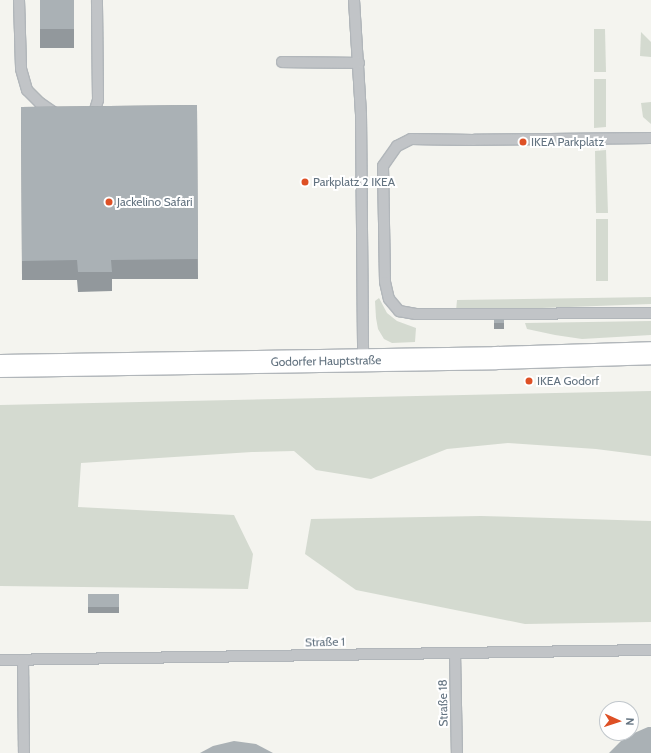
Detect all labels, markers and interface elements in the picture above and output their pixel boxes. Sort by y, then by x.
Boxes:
place label: IKEA Parkplatz [531,135,604,149]
marker: IKEA Parkplatz [518,137,528,147]
place label: Parkplatz 2 IKEA [313,175,395,189]
marker: Parkplatz 2 IKEA [300,177,310,187]
place label: Jackelino Safari [117,195,193,209]
marker: Jackelino Safari [104,197,114,207]
street label: Godorfer Hauptstraße [271,353,381,369]
place label: IKEA Godorf [537,374,599,388]
marker: IKEA Godorf [524,376,534,386]
street label: Straße 1 [305,634,345,650]
street label: Straße 18 [435,679,451,727]
north arrow [599,701,639,741]
text: N [623,717,637,726]

